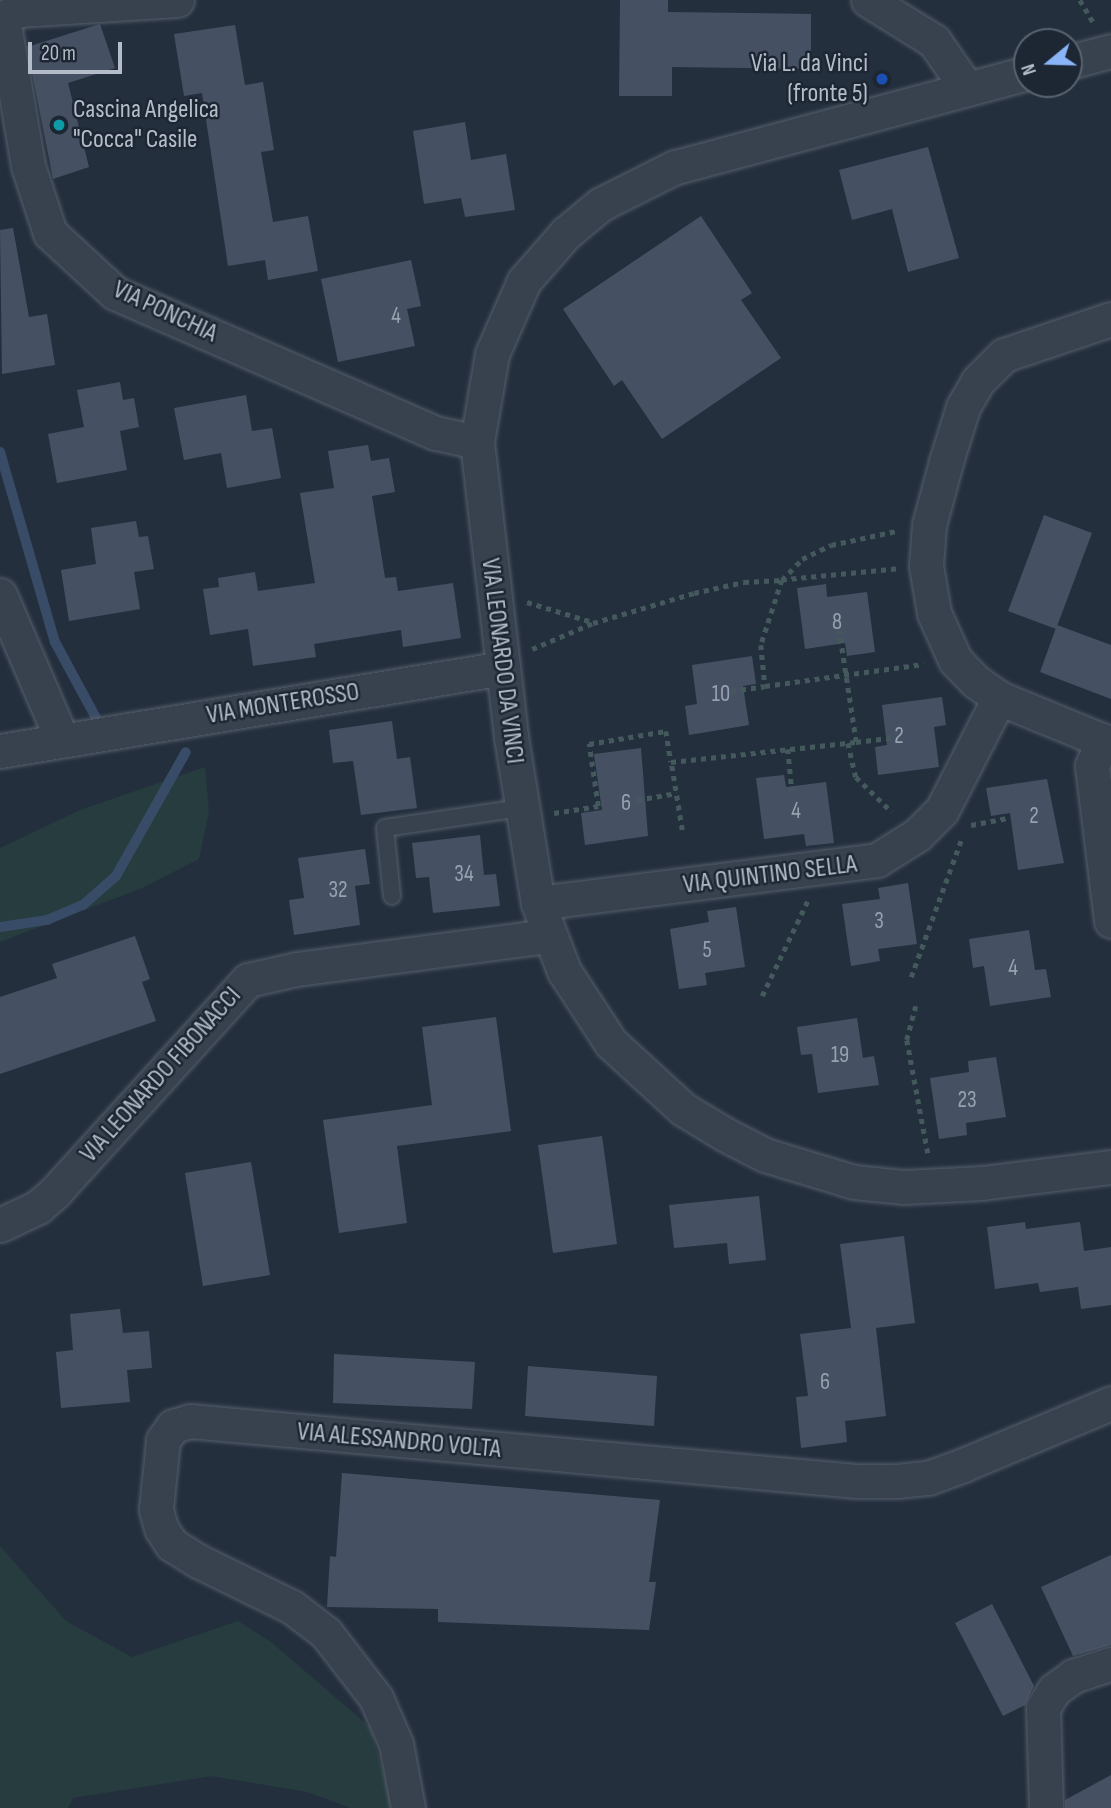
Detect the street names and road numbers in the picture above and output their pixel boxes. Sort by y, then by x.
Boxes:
street label: VIA PONCHIA [108,274,222,350]
street label: VIA LEONARDO DA VINCI [474,556,530,766]
street label: VIA MONTEROSSO [204,677,362,731]
street label: VIA QUINTINO SELLA [681,849,859,901]
street label: VIA LEONARDO FIBONACCI [74,981,248,1169]
street label: VIA ALESSANDRO VOLTA [296,1417,502,1465]

